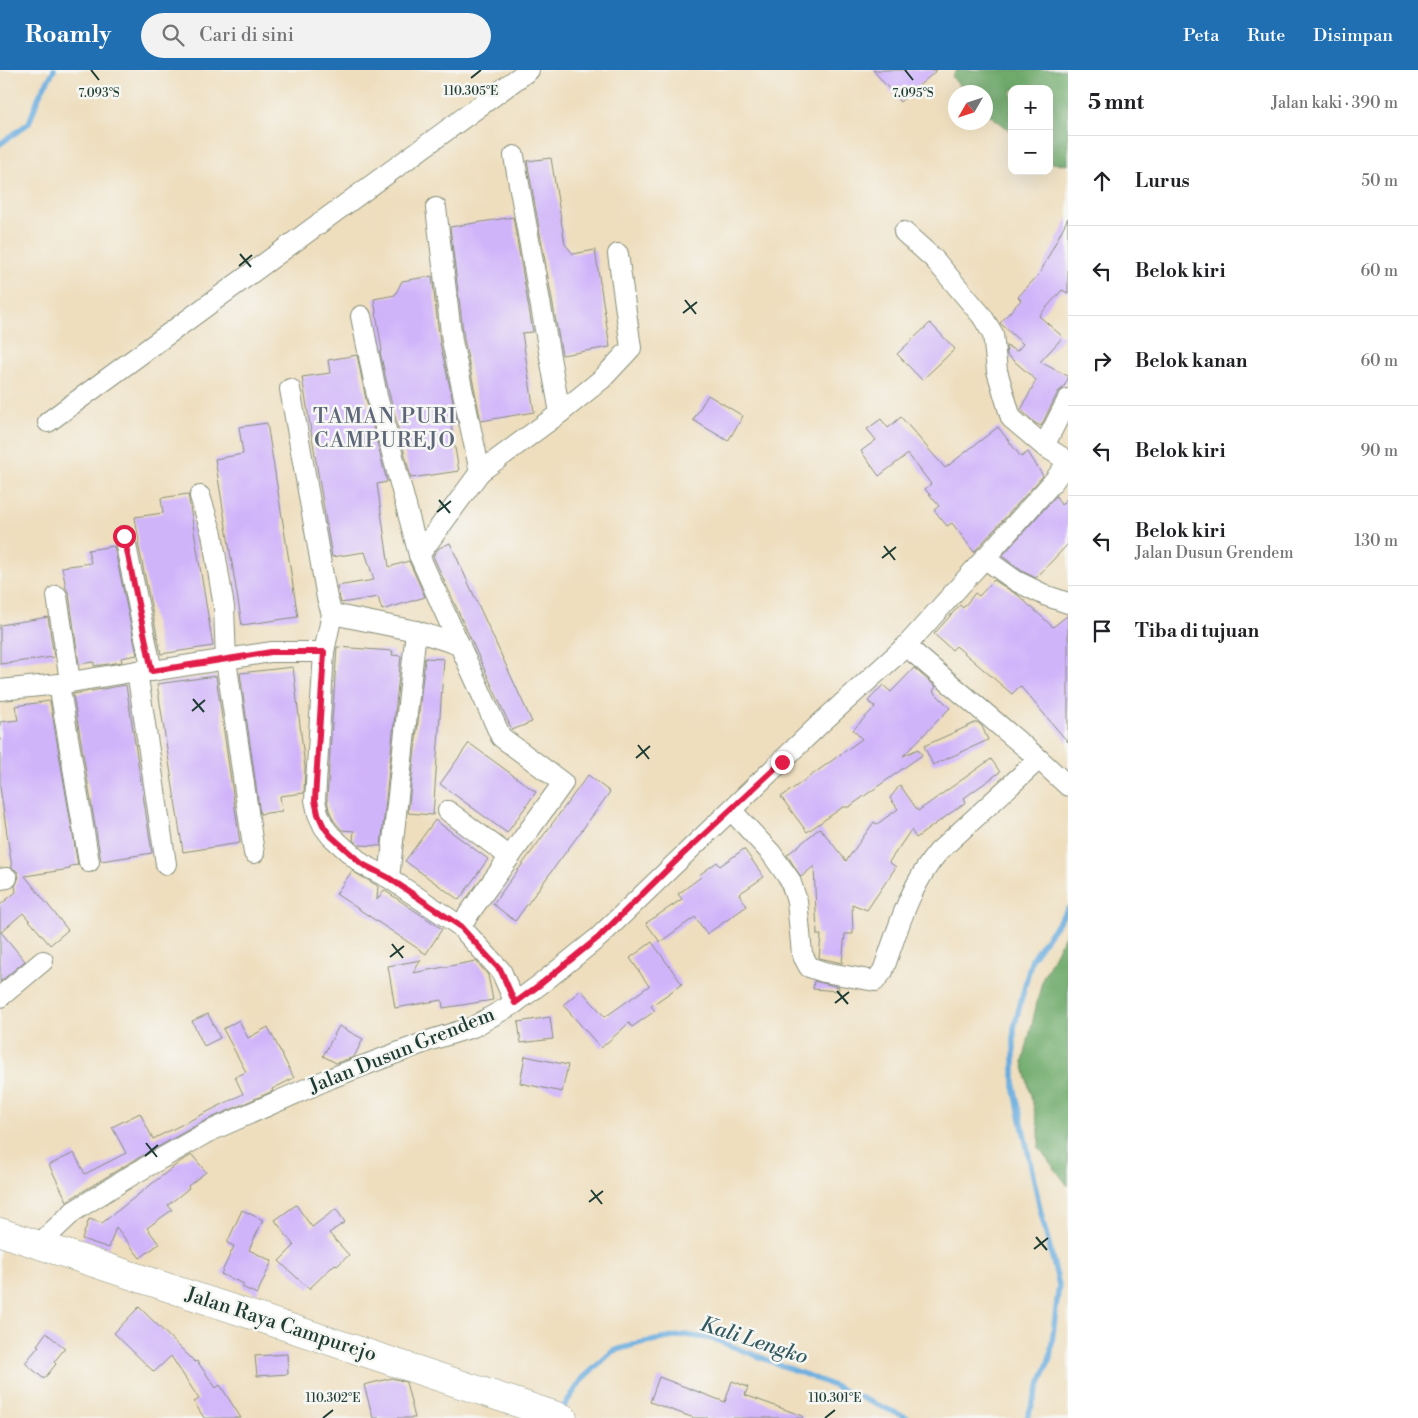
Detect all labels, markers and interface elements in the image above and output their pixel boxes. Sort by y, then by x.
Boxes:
search box [141,13,491,58]
text: Roamly [25,20,111,50]
icon: search [159,21,187,49]
text: Cari di sini [199,23,294,47]
text: Peta [1183,24,1219,47]
text: Rute [1247,24,1285,47]
text: Disimpan [1313,24,1393,47]
text: 110.305°E [444,84,498,99]
north arrow [948,85,993,130]
map controls [1008,85,1053,175]
button: + [1008,85,1053,130]
text: 7.093°S [78,86,120,101]
text: 7.095°S [892,86,934,101]
text: 5 mnt [1088,90,1144,116]
text: Jalan kaki · 390 m [1271,93,1398,113]
button: − [1008,130,1053,175]
icon: ahead [1088,167,1116,195]
text: Lurus [1135,169,1190,193]
text: 50 m [1361,171,1398,191]
icon: left [1088,257,1116,285]
text: Belok kiri [1135,259,1225,283]
text: 60 m [1360,261,1398,281]
icon: right [1088,347,1116,375]
text: Belok kanan [1135,349,1248,373]
text: 60 m [1360,351,1398,371]
district label: TAMAN PURI CAMPUREJO [313,404,457,454]
icon: left [1088,437,1116,465]
text: Belok kiri [1135,439,1225,463]
text: 90 m [1360,441,1398,461]
text: Belok kiri [1135,519,1225,543]
route start [113,525,136,548]
icon: left [1088,527,1116,555]
text: 130 m [1354,531,1398,551]
text: Jalan Dusun Grendem [1135,543,1293,563]
icon: arrive [1088,617,1116,645]
text: Tiba di tujuan [1135,619,1259,643]
route end [771,751,794,774]
street label: Jalan Dusun Grendem [305,1002,499,1100]
street label: Jalan Raya Campurejo [181,1282,380,1368]
water label: Kali Lengko [697,1311,811,1371]
text: 110.302°E [306,1391,360,1406]
text: 110.301°E [808,1391,862,1406]

